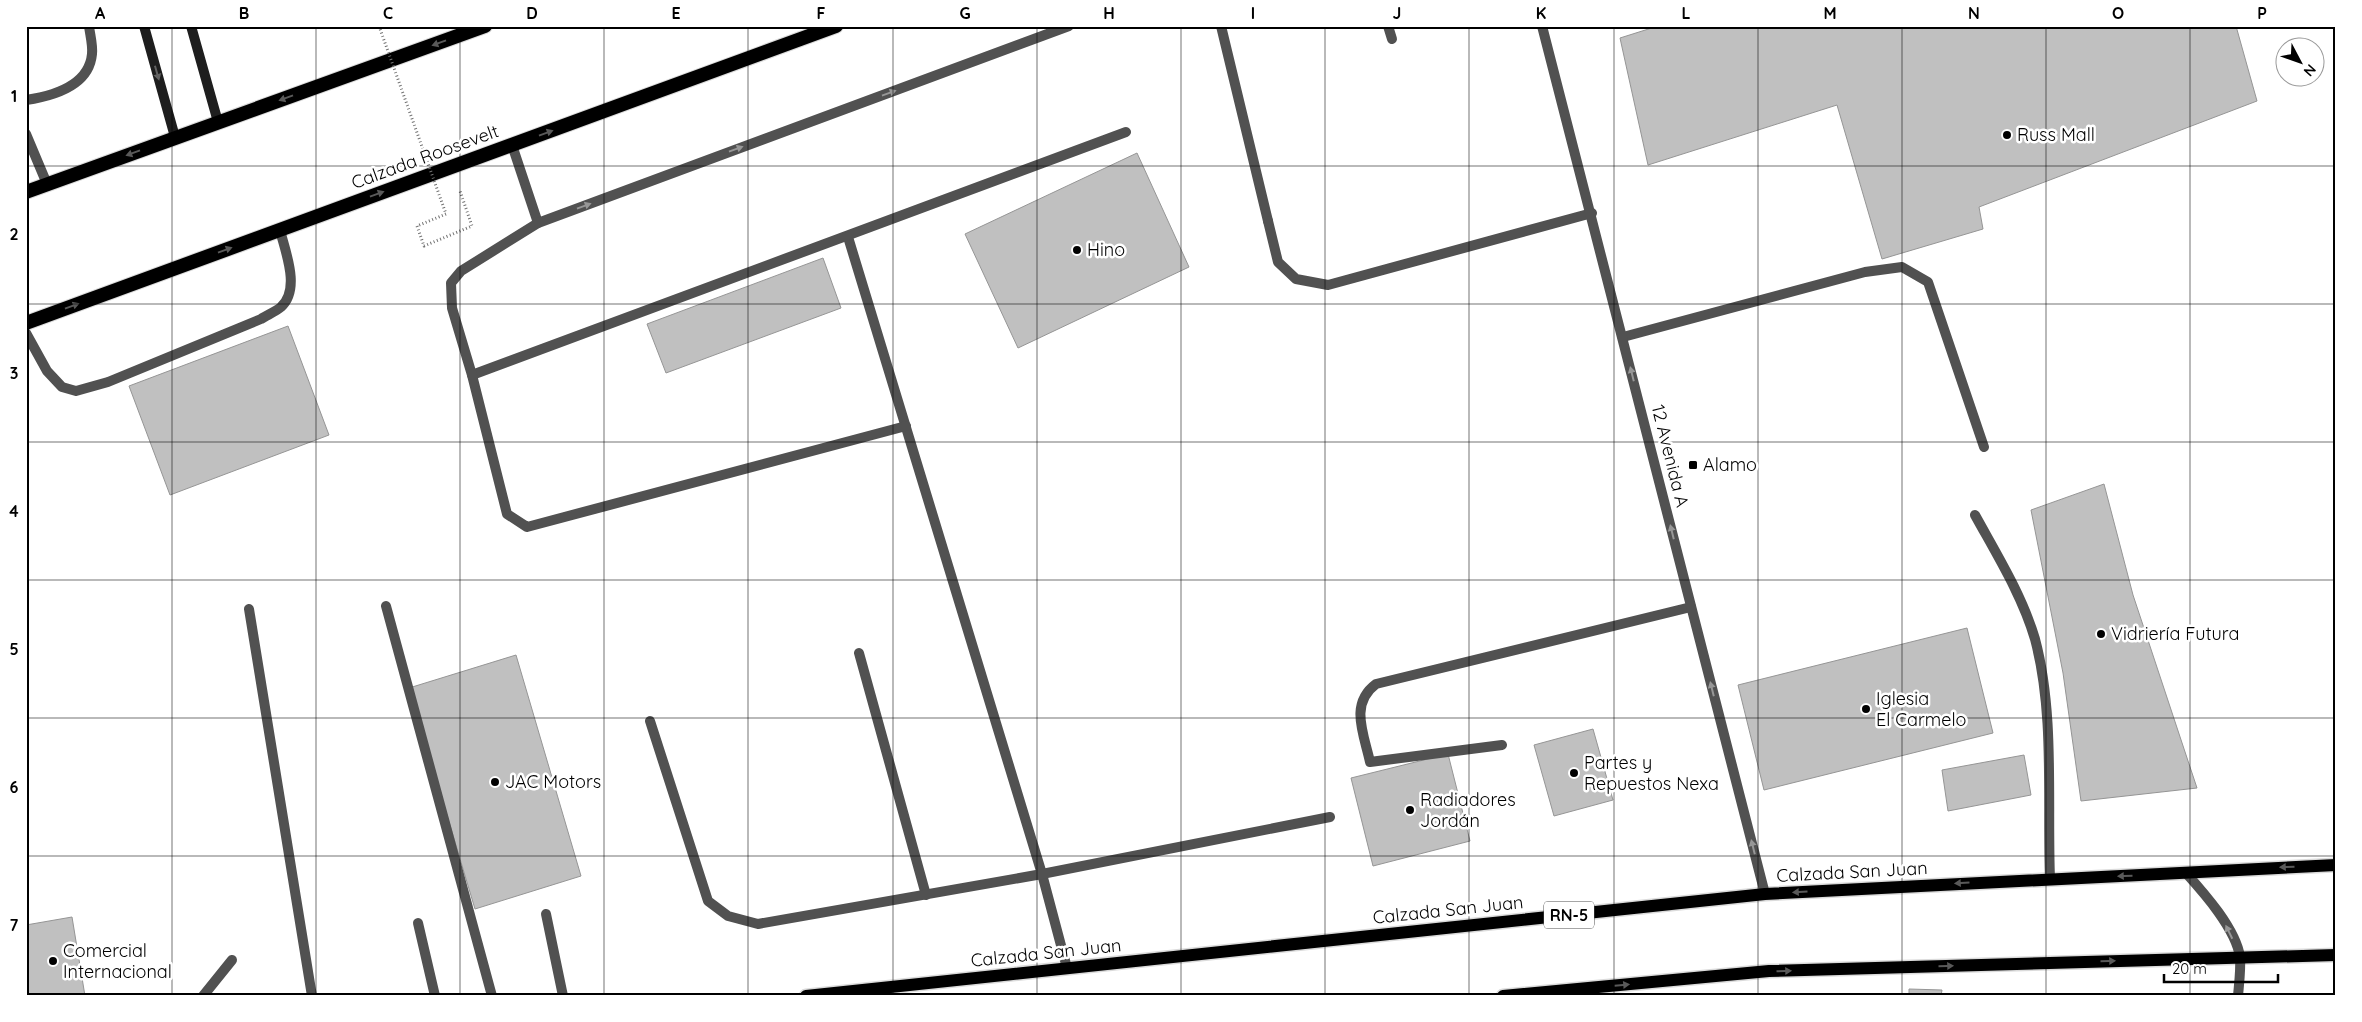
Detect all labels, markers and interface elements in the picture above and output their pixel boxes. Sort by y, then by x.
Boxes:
text: A [95,3,106,23]
text: B [239,3,249,23]
text: C [383,3,393,23]
text: D [526,3,538,23]
text: E [671,3,681,23]
text: F [817,3,826,23]
text: G [959,3,971,23]
text: H [1103,3,1115,23]
text: I [1251,3,1255,23]
text: J [1393,3,1401,23]
text: K [1536,3,1546,23]
text: L [1682,3,1691,23]
text: M [1823,3,1837,23]
text: N [1968,3,1980,23]
text: O [2112,3,2124,23]
text: P [2257,3,2267,23]
north arrow [2274,38,2324,88]
one-way arrow [431,39,446,47]
text: N [2300,61,2320,80]
one-way arrow [154,66,162,81]
text: 1 [11,86,17,106]
one-way arrow [881,89,896,96]
one-way arrow [278,94,293,102]
street label: Calzada Roosevelt [348,119,502,194]
place label: Russ Mall [2017,123,2095,146]
one-way arrow [539,129,554,136]
marker: Russ Mall [2001,129,2013,141]
one-way arrow [729,145,743,153]
one-way arrow [125,149,140,157]
one-way arrow [370,190,385,198]
one-way arrow [577,202,592,210]
text: 2 [9,224,19,244]
place label: Hino [1087,238,1125,261]
marker: Hino [1071,244,1083,256]
one-way arrow [217,246,232,253]
one-way arrow [65,302,80,310]
text: 3 [10,363,18,383]
one-way arrow [1628,367,1636,382]
street label: 12 Avenida A [1647,402,1694,510]
place label: Alamo [1703,453,1757,476]
marker: Alamo [1687,459,1699,471]
text: 4 [9,501,19,521]
one-way arrow [1668,524,1676,539]
place label: Vidriería Futura [2111,622,2239,645]
marker: Vidriería Futura [2095,628,2107,640]
text: 5 [9,639,19,659]
one-way arrow [1708,682,1716,697]
place label: Iglesia El Carmelo [1876,687,1966,731]
marker: Iglesia El Carmelo [1860,703,1872,715]
place label: Partes y Repuestos Nexa [1584,751,1719,795]
marker: Partes y Repuestos Nexa [1568,767,1580,779]
place label: JAC Motors [505,770,601,793]
marker: JAC Motors [489,776,501,788]
text: 6 [10,777,19,797]
place label: Radiadores Jordán [1420,788,1516,832]
marker: Radiadores Jordán [1404,804,1416,816]
one-way arrow [1748,839,1756,854]
street label: Calzada San Juan [1776,856,1928,887]
one-way arrow [2279,863,2295,871]
one-way arrow [2117,872,2133,880]
one-way arrow [1954,880,1970,888]
one-way arrow [1792,889,1808,897]
street label: Calzada San Juan [1372,890,1524,929]
road number: RN-5 [1544,902,1594,928]
text: 7 [10,915,19,935]
one-way arrow [2225,925,2233,939]
street label: Calzada San Juan [970,933,1122,972]
place label: Comercial Internacional [63,939,172,983]
scale bar [2164,952,2278,984]
marker: Comercial Internacional [47,955,59,967]
one-way arrow [2101,956,2117,964]
text: 20 m [2172,959,2207,978]
one-way arrow [1938,961,1954,969]
one-way arrow [1776,966,1792,974]
one-way arrow [1614,981,1630,989]

